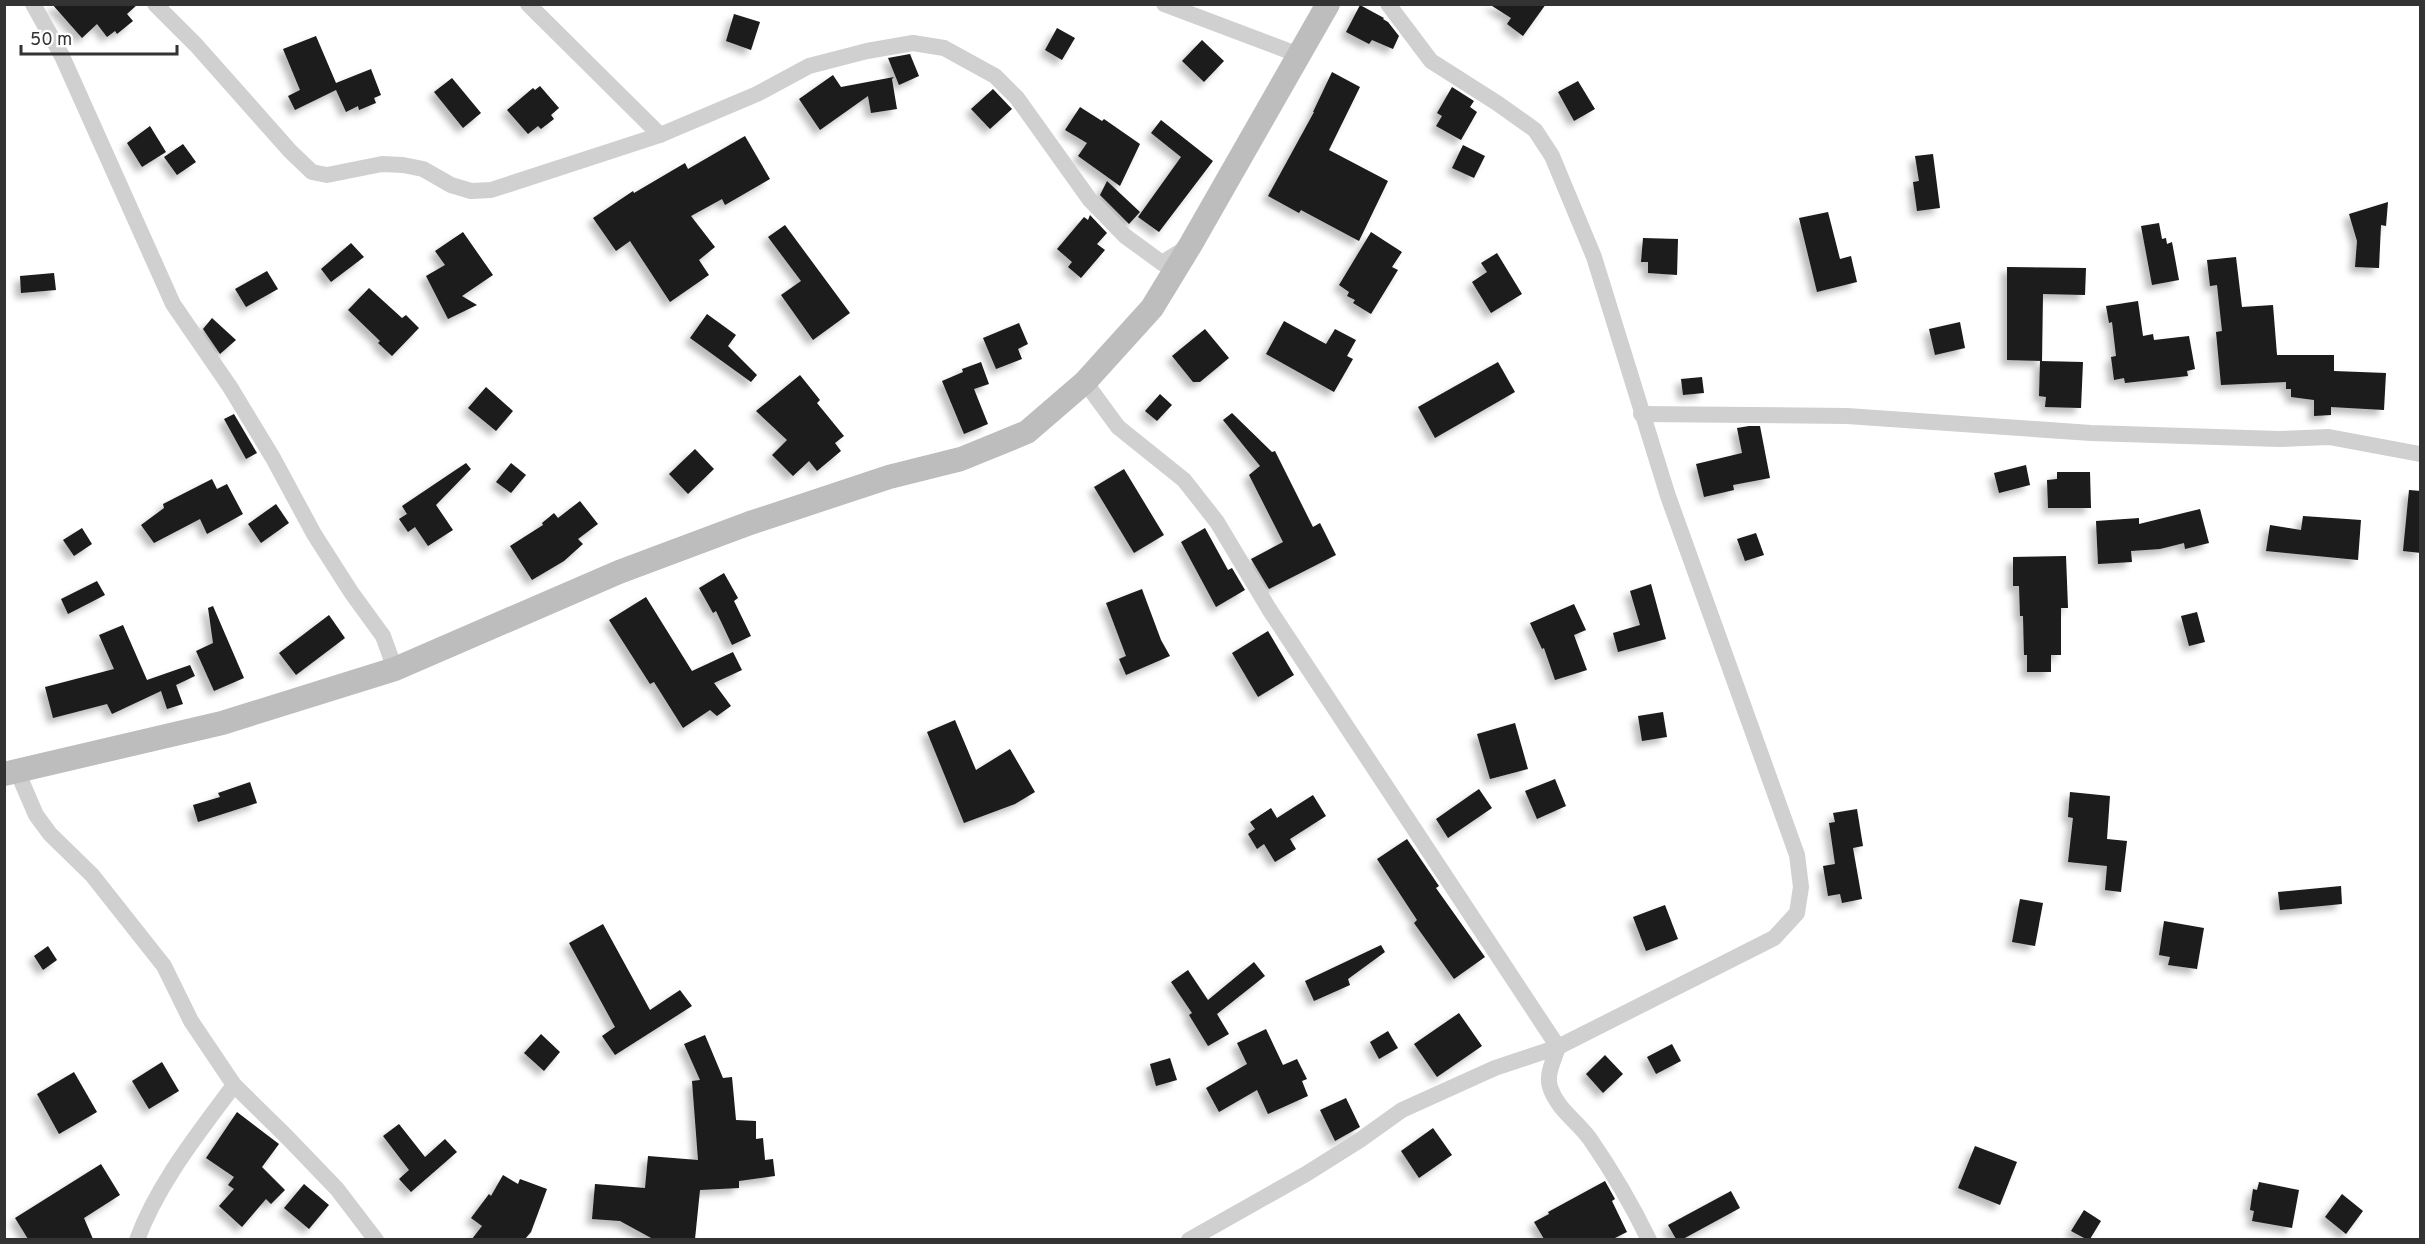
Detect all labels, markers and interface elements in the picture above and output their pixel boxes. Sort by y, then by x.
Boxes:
scale bar [21,18,177,56]
text: 50 m [30,29,72,52]

